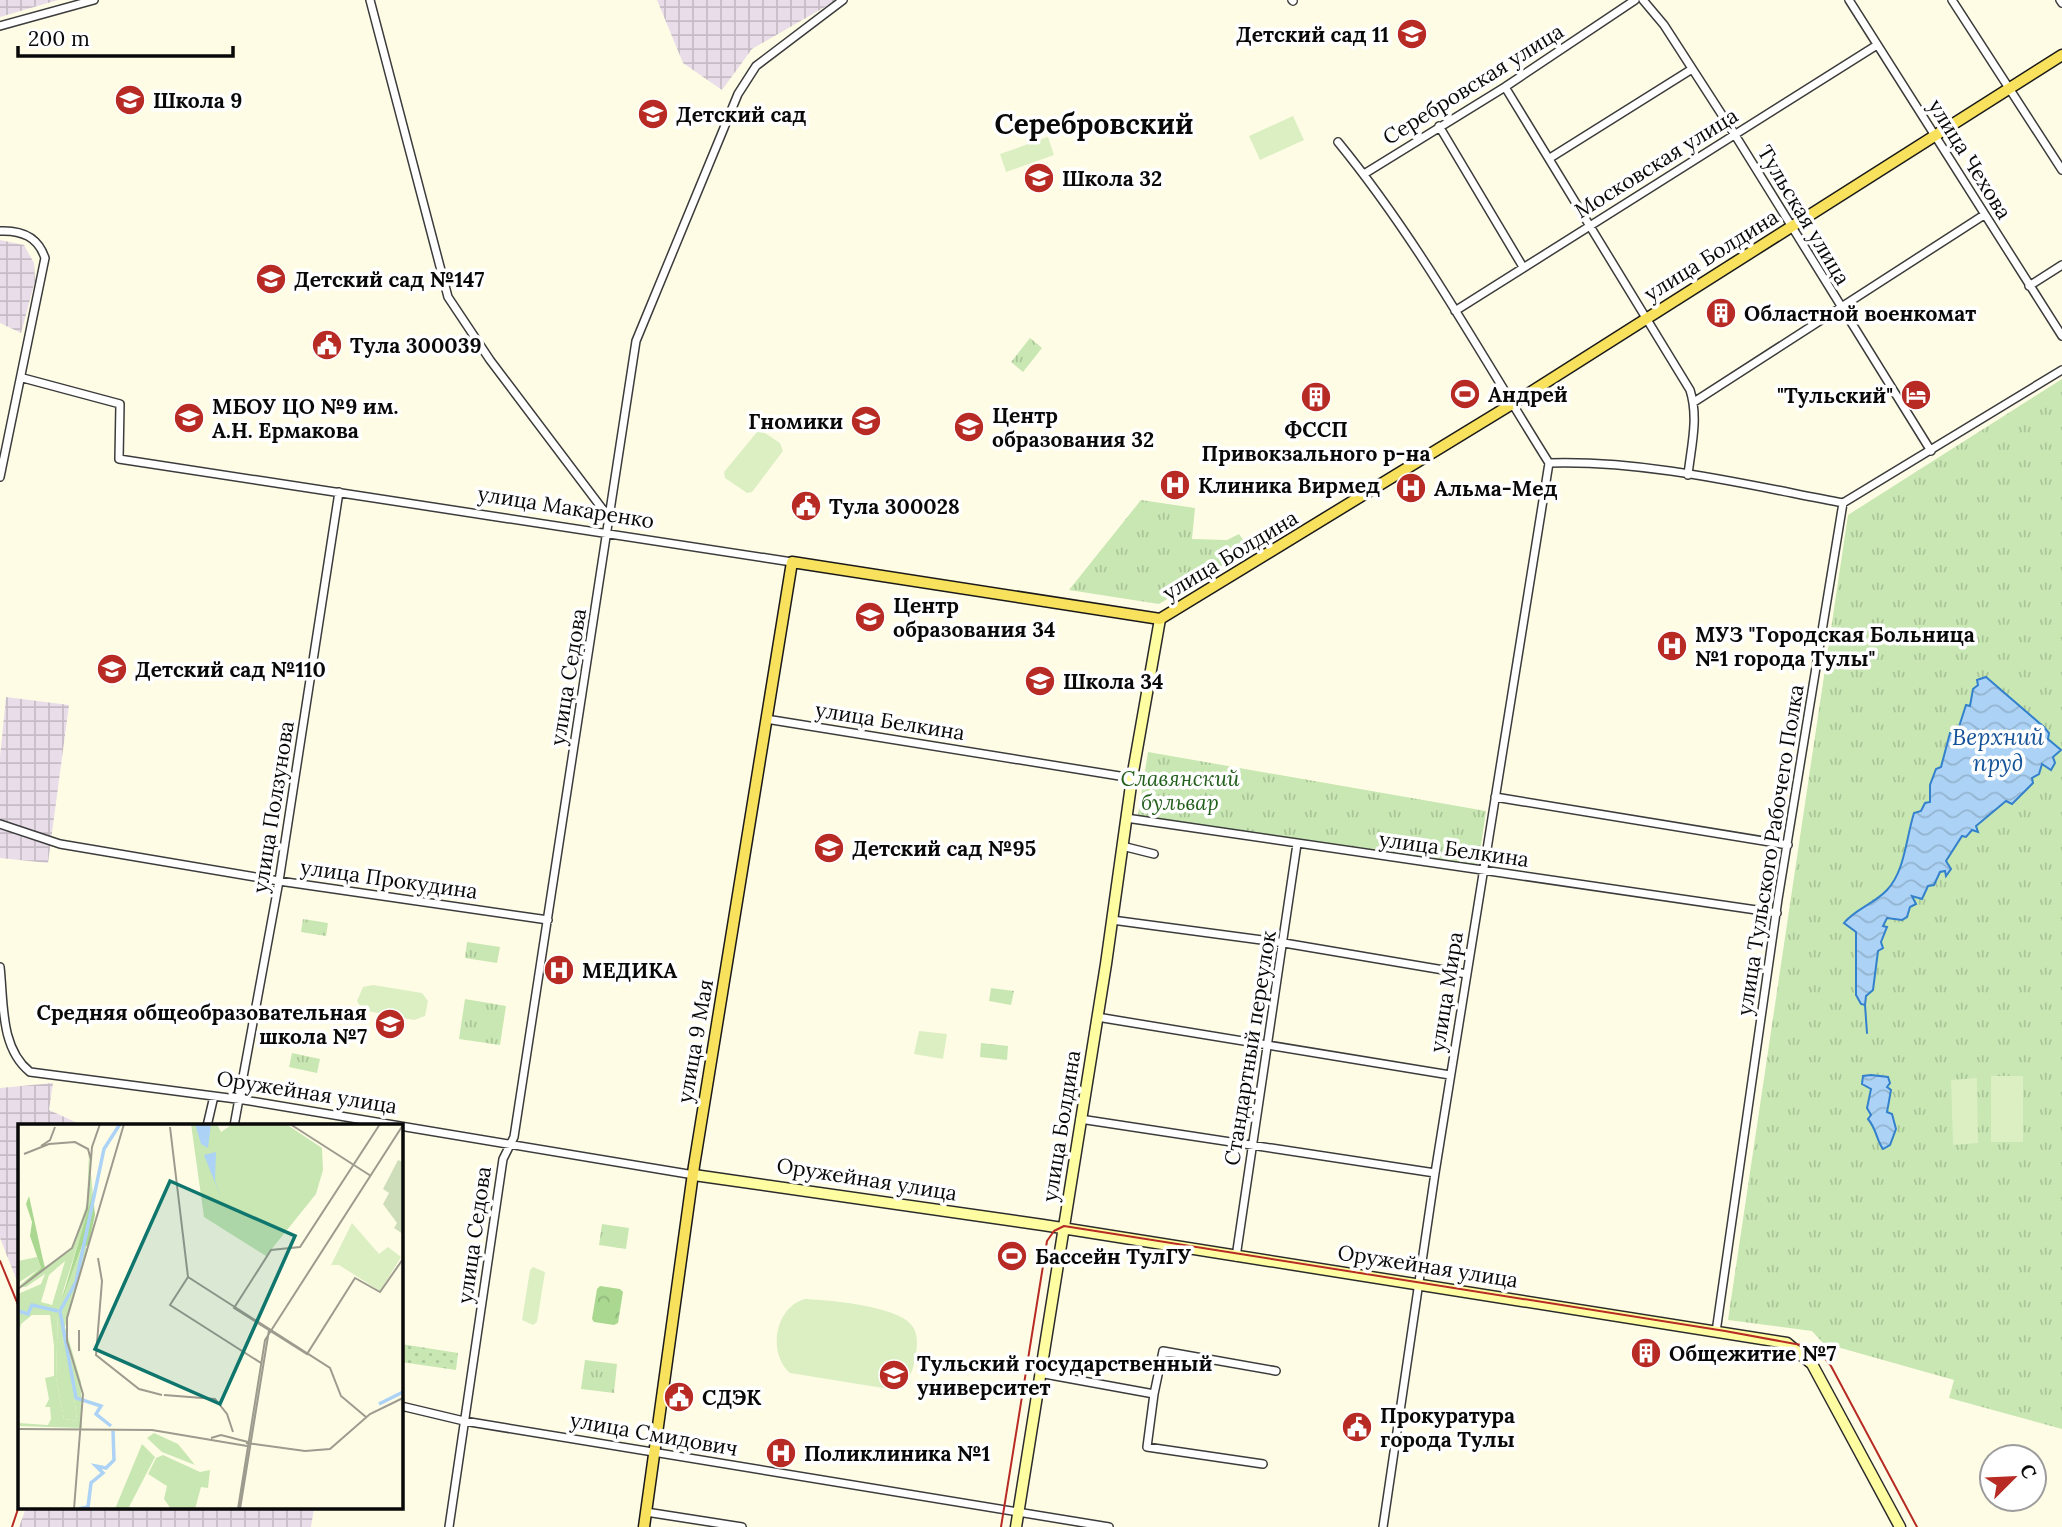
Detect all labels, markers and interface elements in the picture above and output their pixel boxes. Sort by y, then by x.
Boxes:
scale bar [18,14,233,58]
street label: Серебровская улица [1378,17,1568,151]
school or university icon: Детский сад 11 [1395,17,1429,51]
place label: Детский сад 11 [1236,21,1389,48]
text: 200 m [28,25,90,52]
school or university icon: Школа 9 [113,83,147,117]
place label: Школа 9 [153,87,242,114]
street label: улица Чехова [1922,94,2018,224]
school or university icon: Детский сад [636,97,670,131]
place label: Детский сад [676,101,806,128]
street label: Московская улица [1569,102,1743,224]
district label: Серебровский [995,106,1193,142]
street label: Тульская улица [1752,140,1856,290]
school or university icon: Школа 32 [1022,161,1056,195]
place label: Школа 32 [1062,165,1162,192]
street label: улица Болдина [1639,203,1783,307]
school or university icon: Детский сад №147 [254,262,288,296]
place label: Детский сад №147 [294,266,485,293]
building icon: Областной военкомат [1704,296,1738,330]
place label: Областной военкомат [1744,300,1976,327]
public building icon: Тула 300039 [310,328,344,362]
place label: Тула 300039 [350,332,482,359]
sports icon: Андрей [1448,377,1482,411]
hotel icon: "Тульский" [1899,378,1933,412]
building icon: ФССП Привокзального р-на [1299,380,1333,414]
place label: Андрей [1488,381,1568,408]
place label: "Тульский" [1777,382,1893,409]
place label: МБОУ ЦО №9 им. А.Н. Ермакова [212,393,398,444]
school or university icon: МБОУ ЦО №9 им. А.Н. Ермакова [172,401,206,435]
place label: Центр образования 32 [992,402,1154,453]
school or university icon: Гномики [849,404,883,438]
place label: Гномики [748,408,843,435]
school or university icon: Центр образования 32 [952,410,986,444]
place label: ФССП Привокзального р-на [1202,416,1430,467]
hospital icon: Клиника Вирмед [1158,468,1192,502]
hospital icon: Альма-Мед [1394,471,1428,505]
place label: Клиника Вирмед [1198,472,1380,499]
place label: Альма-Мед [1434,475,1558,502]
street label: улица Макаренко [476,480,656,534]
public building icon: Тула 300028 [789,489,823,523]
place label: Тула 300028 [829,493,960,520]
street label: улица Болдина [1157,504,1303,606]
place label: Центр образования 34 [893,592,1055,643]
school or university icon: Центр образования 34 [853,600,887,634]
street label: улица Седова [544,606,592,747]
place label: МУЗ "Городская Больница №1 города Тулы" [1695,621,1975,672]
hospital icon: МУЗ "Городская Больница №1 города Тулы" [1655,629,1689,663]
school or university icon: Детский сад №110 [95,652,129,686]
place label: Детский сад №110 [135,656,326,683]
school or university icon: Школа 34 [1023,664,1057,698]
place label: Школа 34 [1063,668,1164,695]
street label: улица Тульского Рабочего Полка [1730,682,1810,1017]
street label: улица Белкина [813,696,967,746]
street label: улица Ползунова [246,719,300,895]
water label: Верхний пруд [1952,722,2044,777]
park label: Славянский бульвар [1120,765,1240,816]
street label: улица Белкина [1377,825,1531,873]
school or university icon: Детский сад №95 [812,831,846,865]
place label: Детский сад №95 [852,835,1036,862]
street label: улица Прокудина [299,853,479,905]
street label: Стандартный переулок [1218,928,1282,1167]
street label: улица Мира [1423,930,1469,1054]
hospital icon: МЕДИКА [542,953,576,987]
place label: МЕДИКА [582,957,677,984]
street label: улица 9 Мая [671,977,719,1105]
place label: Средняя общеобразовательная школа №7 [37,999,367,1050]
school or university icon: Средняя общеобразовательная школа №7 [373,1007,407,1041]
street label: улица Болдина [1036,1048,1086,1204]
street label: Оружейная улица [215,1064,399,1120]
inset map [18,1124,402,1510]
street label: Оружейная улица [775,1151,959,1207]
street label: улица Седова [451,1164,497,1305]
street label: Оружейная улица [1336,1238,1520,1294]
sports icon: Бассейн ТулГУ [995,1239,1029,1273]
place label: Бассейн ТулГУ [1035,1243,1191,1270]
building icon: Общежитие №7 [1629,1336,1663,1370]
place label: Общежитие №7 [1669,1340,1837,1367]
place label: Тульский государственный университет [917,1350,1212,1401]
school or university icon: Тульский государственный университет [877,1358,911,1392]
public building icon: СДЭК [662,1380,696,1414]
place label: СДЭК [702,1384,761,1411]
place label: Прокуратура города Тулы [1380,1402,1515,1453]
street label: улица Смидович [568,1406,740,1462]
public building icon: Прокуратура города Тулы [1340,1410,1374,1444]
hospital icon: Поликлиника №1 [764,1436,798,1470]
place label: Поликлиника №1 [804,1440,990,1467]
north arrow [1978,1443,2048,1513]
text: С [2015,1460,2042,1482]

